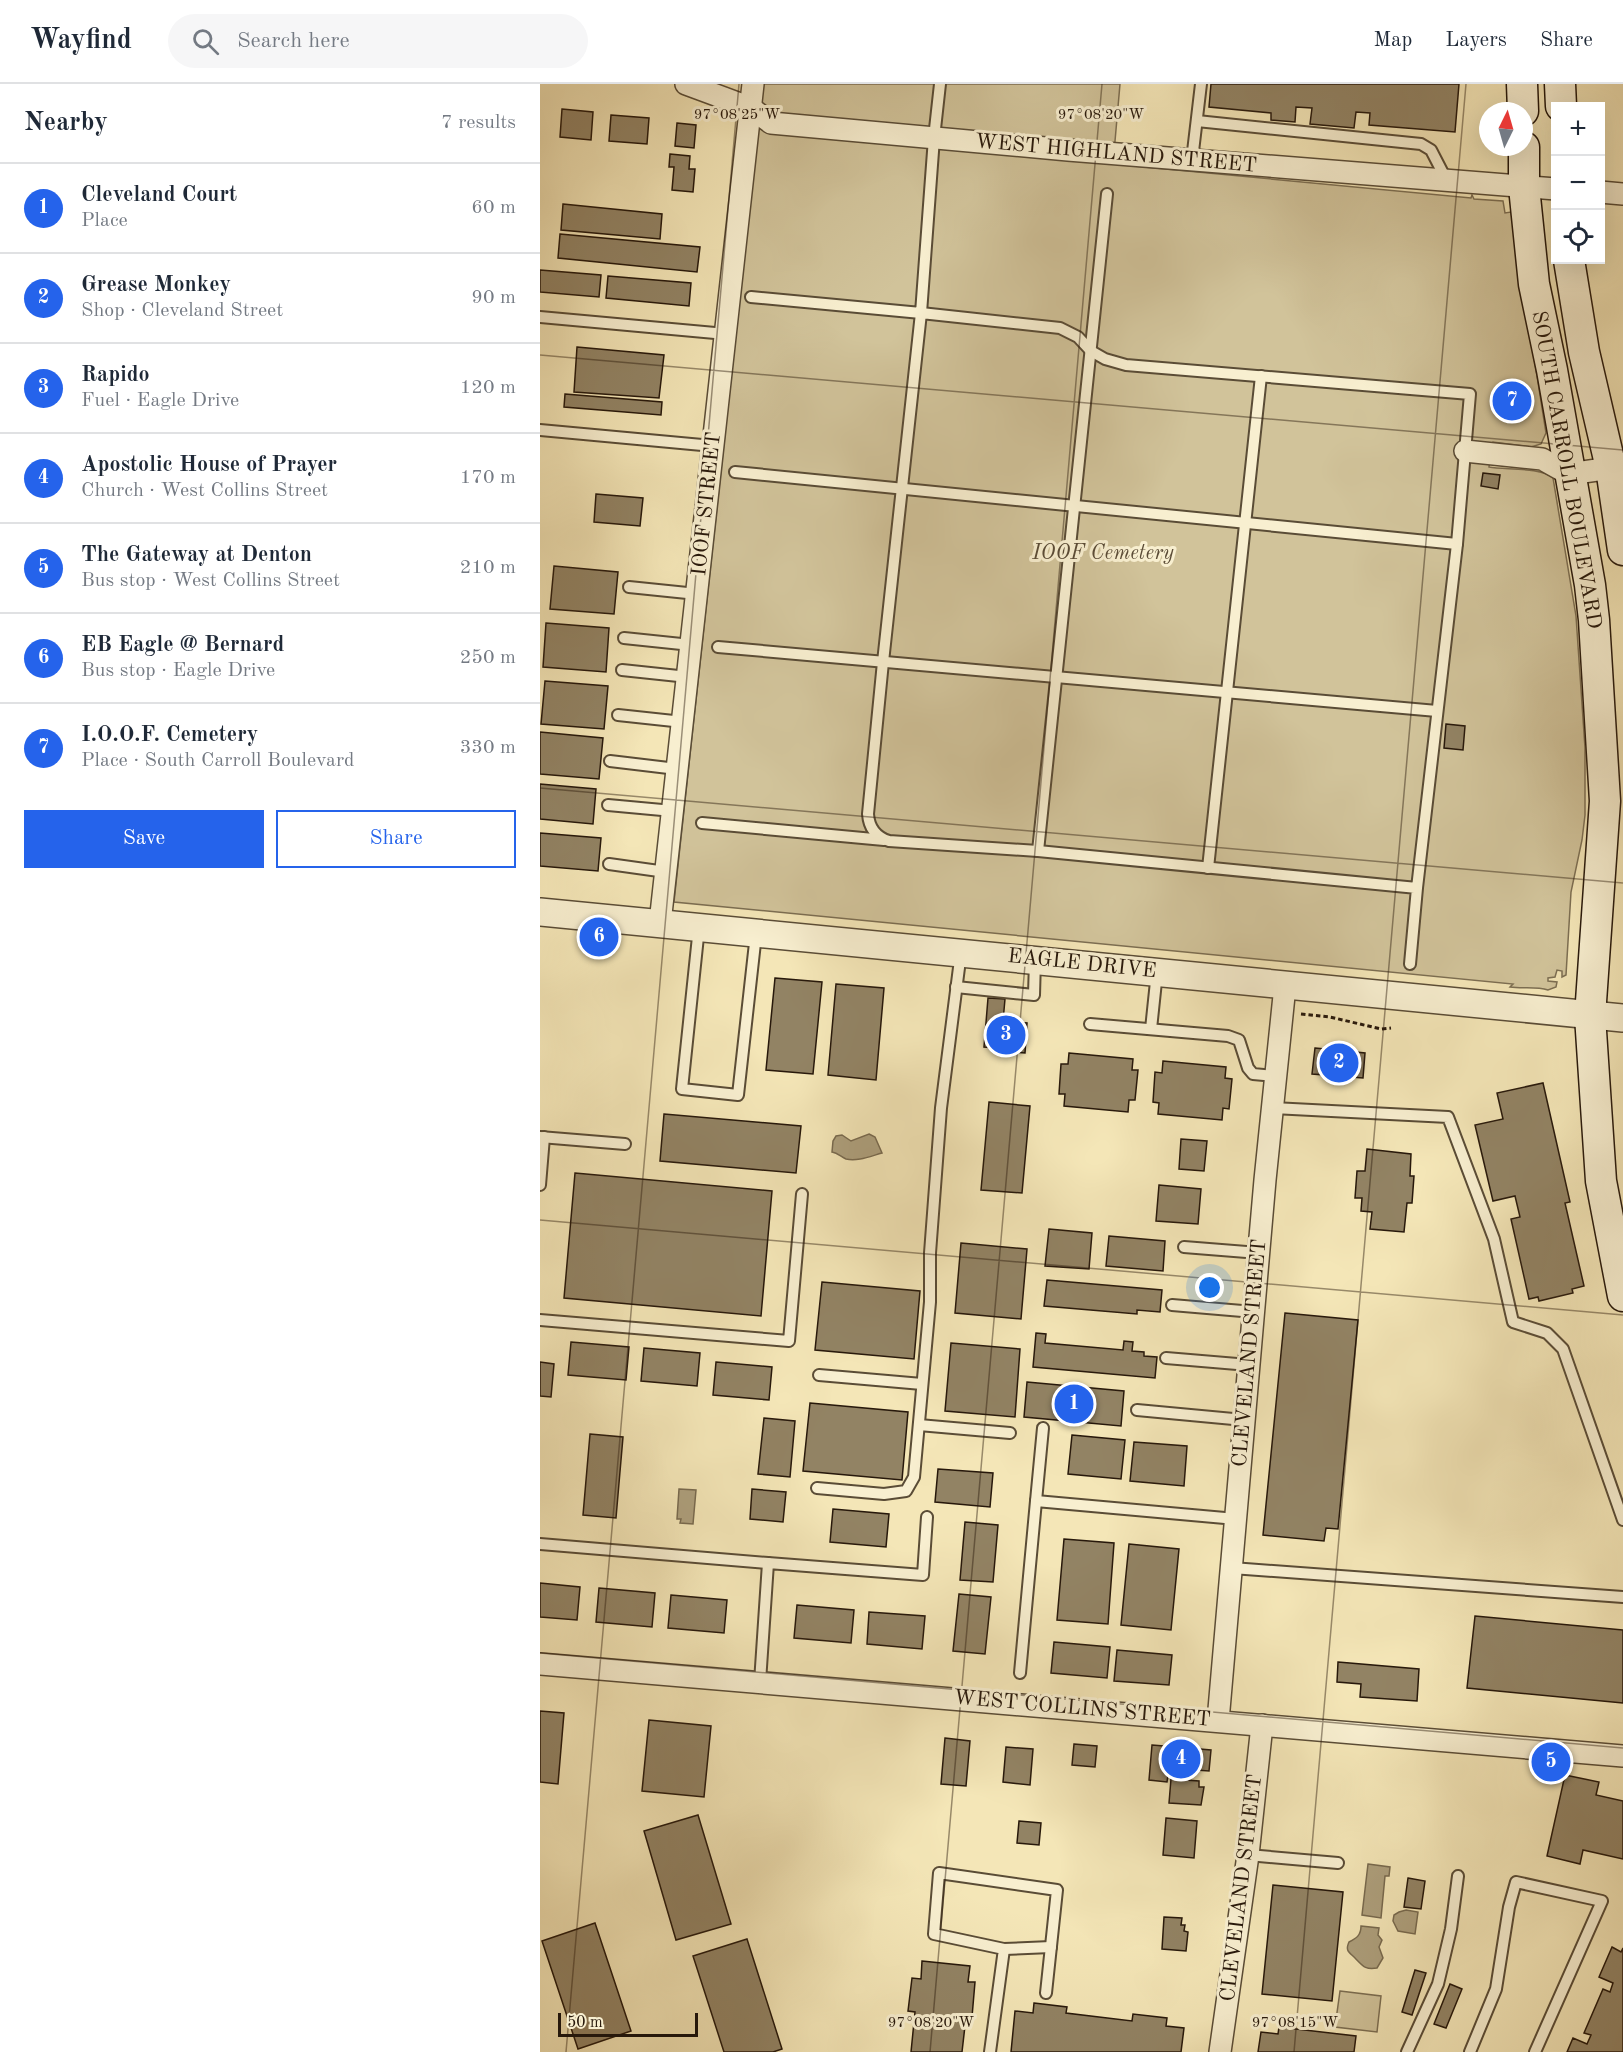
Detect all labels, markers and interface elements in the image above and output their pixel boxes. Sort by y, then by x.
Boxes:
search box [168,14,588,68]
icon: search [189,25,222,58]
text: Wayfind [30,27,132,55]
text: Search here [237,30,350,52]
text: Map [1373,30,1412,51]
text: Layers [1445,30,1507,51]
text: Share [1540,30,1593,51]
north arrow [1479,102,1533,156]
map controls [1551,102,1605,264]
button: + [1551,102,1605,156]
text: 97°08'25"W [694,108,780,123]
text: 97°08'20"W [1058,108,1144,123]
text: Nearby [24,110,108,136]
text: 7 results [441,113,516,133]
street label: WEST HIGHLAND STREET [974,131,1258,177]
button: − [1551,156,1605,210]
text: Cleveland Court [81,184,237,206]
text: 1 [38,198,49,218]
text: 60 m [471,198,516,218]
button: locate [1551,210,1605,264]
text: Place [81,211,128,231]
text: Grease Monkey [81,274,231,296]
text: 2 [38,288,49,308]
text: 90 m [471,288,516,308]
text: Shop · Cleveland Street [81,301,283,321]
street label: SOUTH CARROLL BOULEVARD [1528,309,1604,631]
text: Rapido [81,364,150,386]
text: 3 [38,378,49,398]
text: 120 m [460,378,516,398]
pin: 7 [1492,378,1532,424]
text: Fuel · Eagle Drive [81,391,239,411]
street label: IOOF STREET [689,431,725,577]
text: Apostolic House of Prayer [81,454,337,476]
text: 4 [38,468,49,488]
text: 170 m [460,468,516,488]
text: Church · West Collins Street [81,481,328,501]
park label: IOOF Cemetery [1031,543,1174,564]
text: The Gateway at Denton [81,544,312,566]
text: 5 [38,558,49,578]
text: 210 m [460,558,516,578]
text: Bus stop · West Collins Street [81,571,340,591]
text: EB Eagle @ Bernard [81,634,284,656]
text: 6 [38,648,49,668]
text: 250 m [460,648,516,668]
text: Bus stop · Eagle Drive [81,661,275,681]
text: I.O.O.F. Cemetery [81,724,258,746]
text: 7 [38,738,49,758]
text: 330 m [460,738,516,758]
text: Place · South Carroll Boulevard [81,751,355,771]
button: Save [24,810,264,868]
button: Share [276,810,516,868]
pin: 6 [580,914,618,960]
street label: EAGLE DRIVE [1007,946,1157,982]
pin: 3 [986,1012,1026,1058]
pin: 2 [1320,1040,1358,1086]
street label: CLEVELAND STREET [1230,1238,1270,1468]
your location [1195,1273,1224,1302]
pin: 1 [1054,1382,1094,1426]
street label: WEST COLLINS STREET [953,1687,1211,1731]
pin: 4 [1162,1736,1200,1782]
pin: 5 [1532,1740,1570,1784]
street label: CLEVELAND STREET [1218,1773,1266,2003]
scale bar [558,2010,698,2038]
text: 50 m [567,2015,603,2031]
text: 97°08'20"W [888,2016,974,2031]
text: 97°08'15"W [1252,2016,1338,2031]

